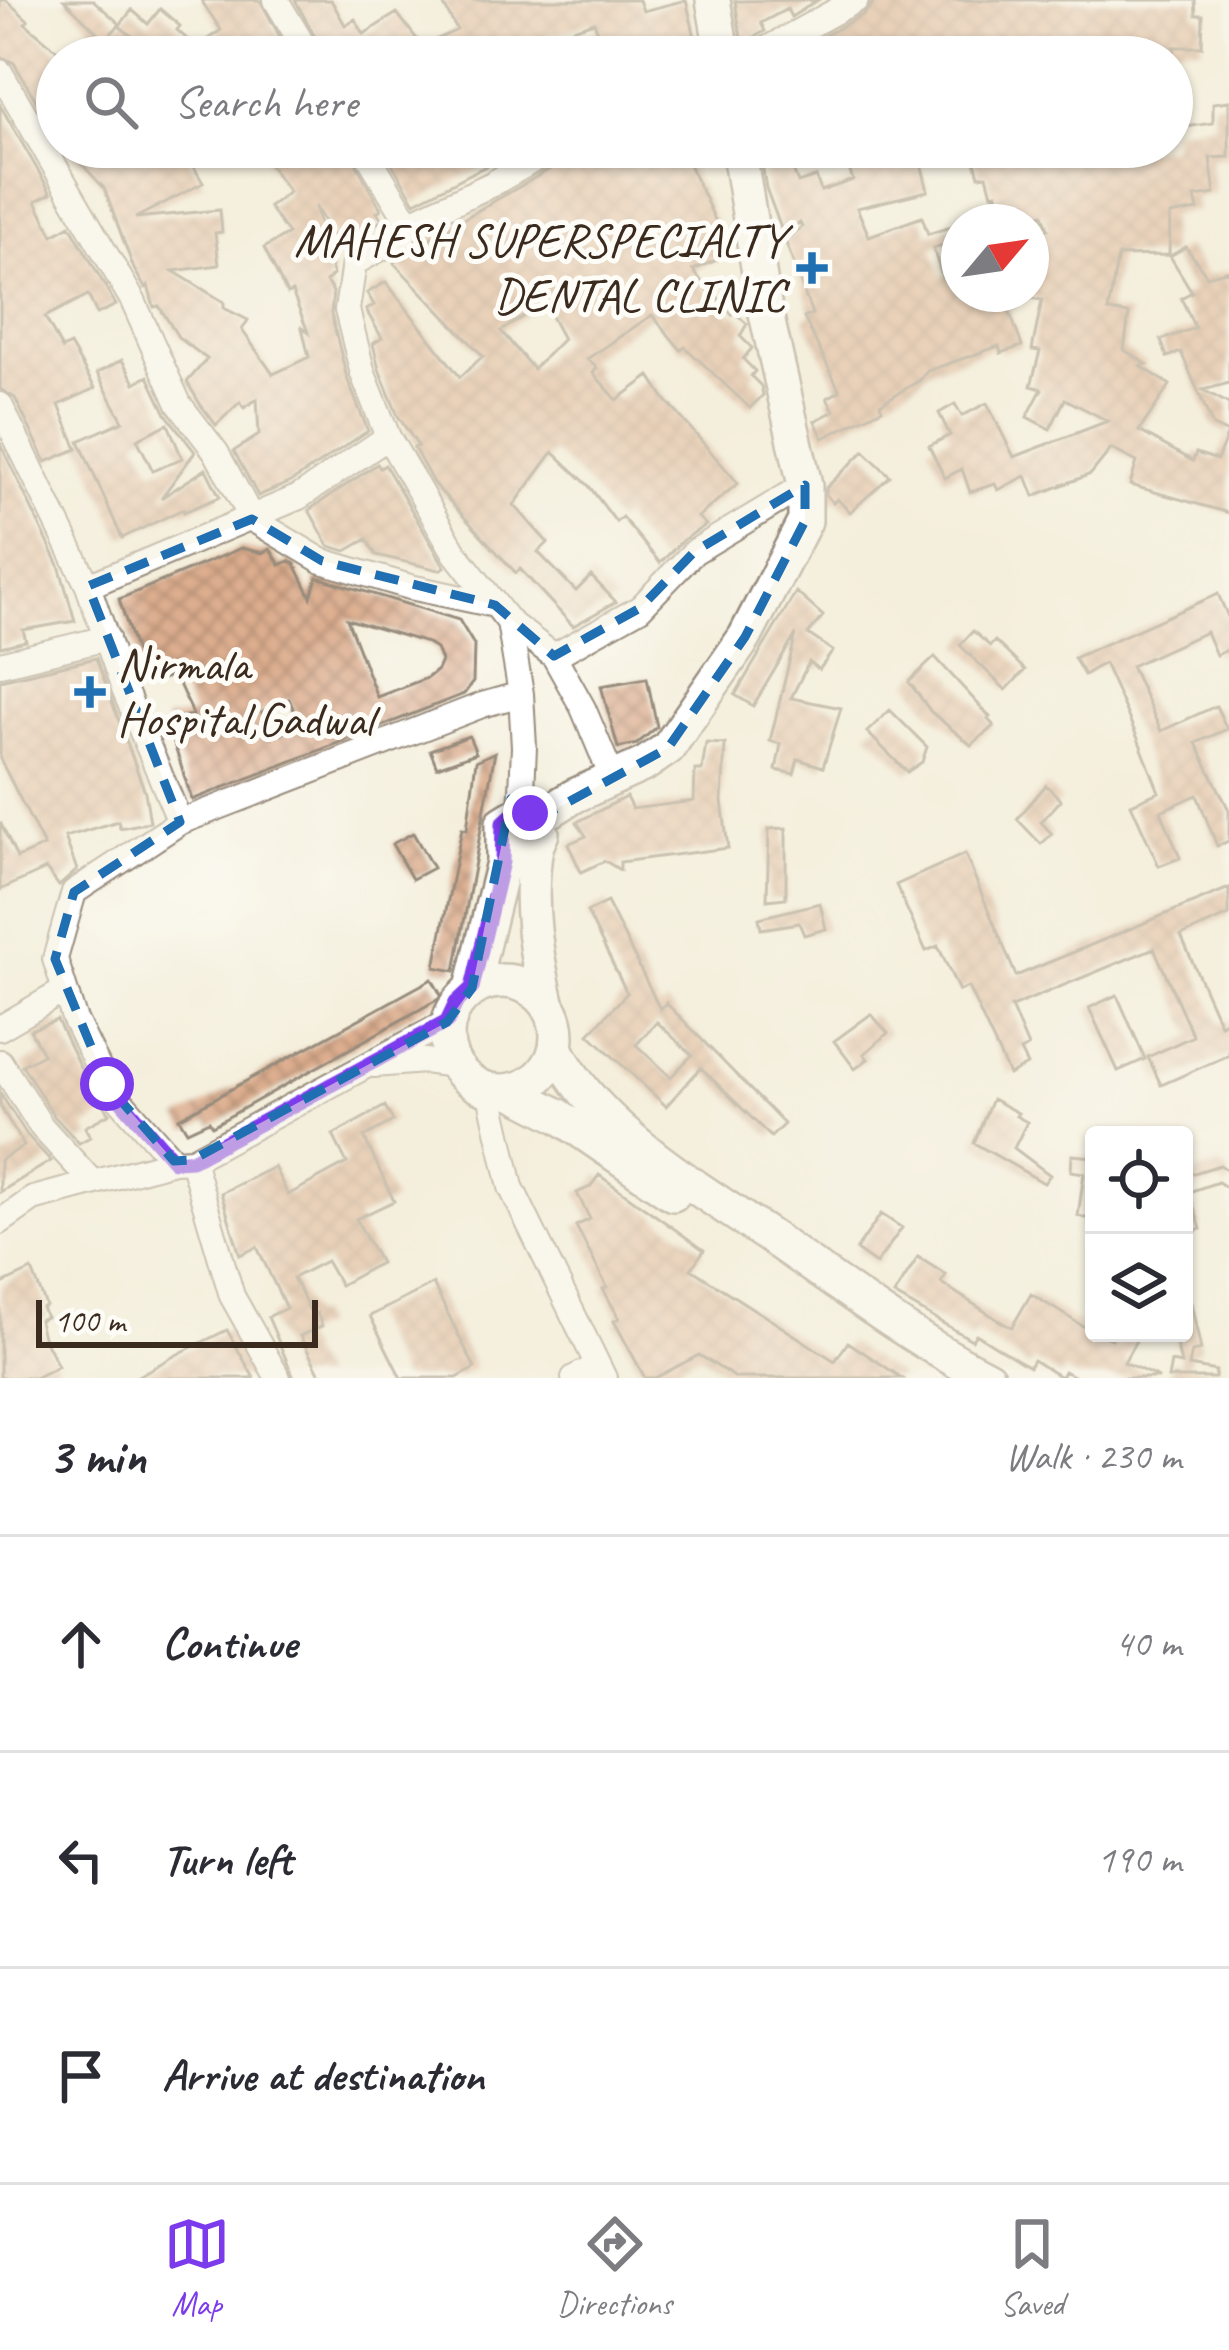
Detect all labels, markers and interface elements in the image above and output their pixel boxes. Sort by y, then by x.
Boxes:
search box [36,36,1193,168]
icon: search [78,69,144,135]
text: Search here [174,74,357,131]
north arrow [941,204,1049,312]
place label: MAHESH SUPERSPECIALTY DENTAL CLINIC [294,210,794,325]
marker: MAHESH SUPERSPECIALTY DENTAL CLINIC [796,252,828,284]
place label: Nirmala Hospital,Gadwal [117,634,381,749]
marker: Nirmala Hospital,Gadwal [74,676,106,708]
route end [503,786,557,840]
route start [80,1057,134,1111]
map controls [1085,1126,1193,1342]
button: locate [1085,1126,1193,1234]
button: layers [1085,1234,1193,1342]
scale bar [36,1294,318,1347]
text: 100 m [54,1300,125,1342]
text: 3 min [48,1424,146,1488]
text: Walk · 230 m [1005,1432,1181,1481]
icon: ahead [48,1611,114,1677]
text: Continue [162,1615,296,1672]
text: 40 m [1115,1619,1181,1668]
icon: left [48,1827,114,1893]
text: Turn left [162,1831,292,1888]
text: 190 m [1097,1835,1181,1884]
icon: arrive [48,2043,114,2109]
text: Arrive at destination [162,2047,484,2104]
tab: Map [164,2211,230,2325]
tab: Directions [557,2211,672,2325]
tab: Saved [999,2211,1065,2325]

